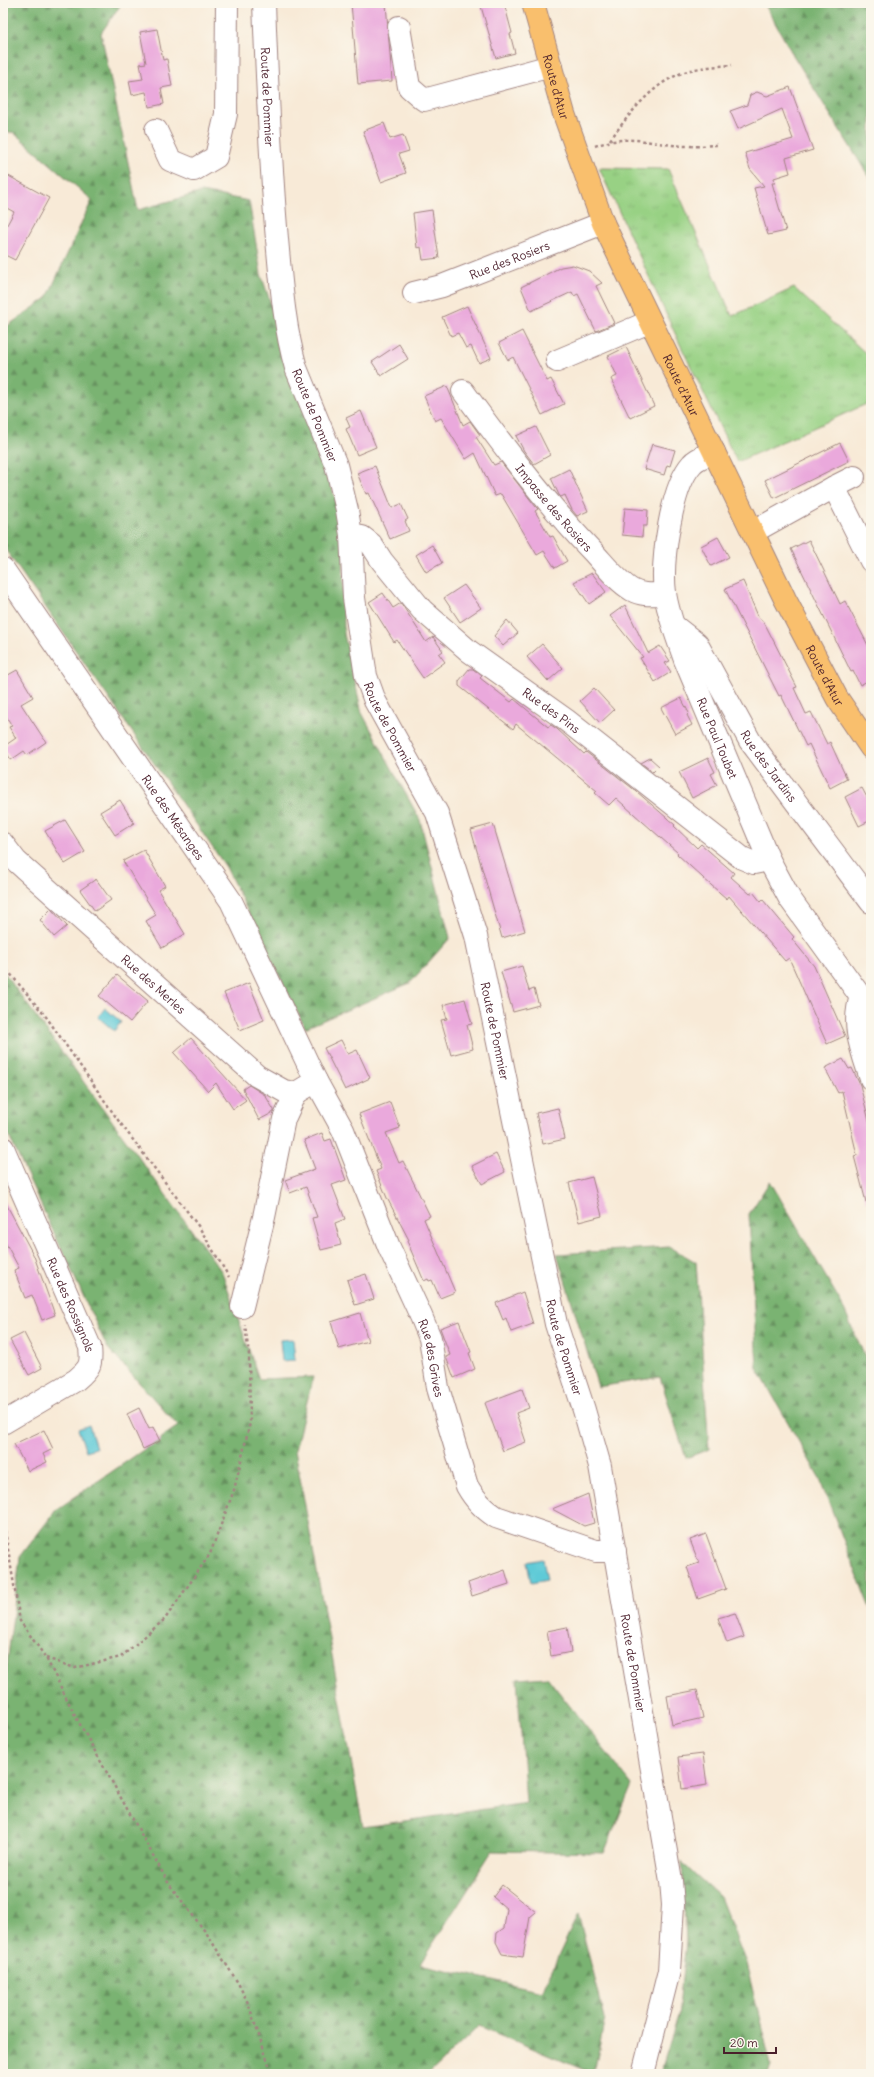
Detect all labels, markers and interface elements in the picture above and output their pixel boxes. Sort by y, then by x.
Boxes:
street label: Route de Pommier [258,47,278,147]
street label: Route d'Atur [540,52,573,122]
street label: Rue des Rosiers [467,237,551,282]
street label: Route d'Atur [660,352,703,419]
street label: Route de Pommier [290,366,341,464]
street label: Impasse des Rosiers [513,460,596,554]
street label: Route d'Atur [803,642,848,709]
street label: Route de Pommier [361,680,420,775]
street label: Rue des Pins [520,684,584,736]
street label: Rue Paul Toubet [694,695,741,781]
street label: Rue des Jardins [738,727,800,805]
street label: Rue des Mésanges [139,772,208,862]
street label: Rue des Merles [118,951,189,1017]
street label: Route de Pommier [478,980,513,1081]
street label: Rue des Rossignols [44,1255,98,1353]
street label: Route de Pommier [544,1298,586,1397]
street label: Rue des Grives [415,1317,448,1399]
street label: Route de Pommier [618,1613,650,1714]
scale bar [724,2029,776,2055]
text: 20 m [730,2035,758,2050]

